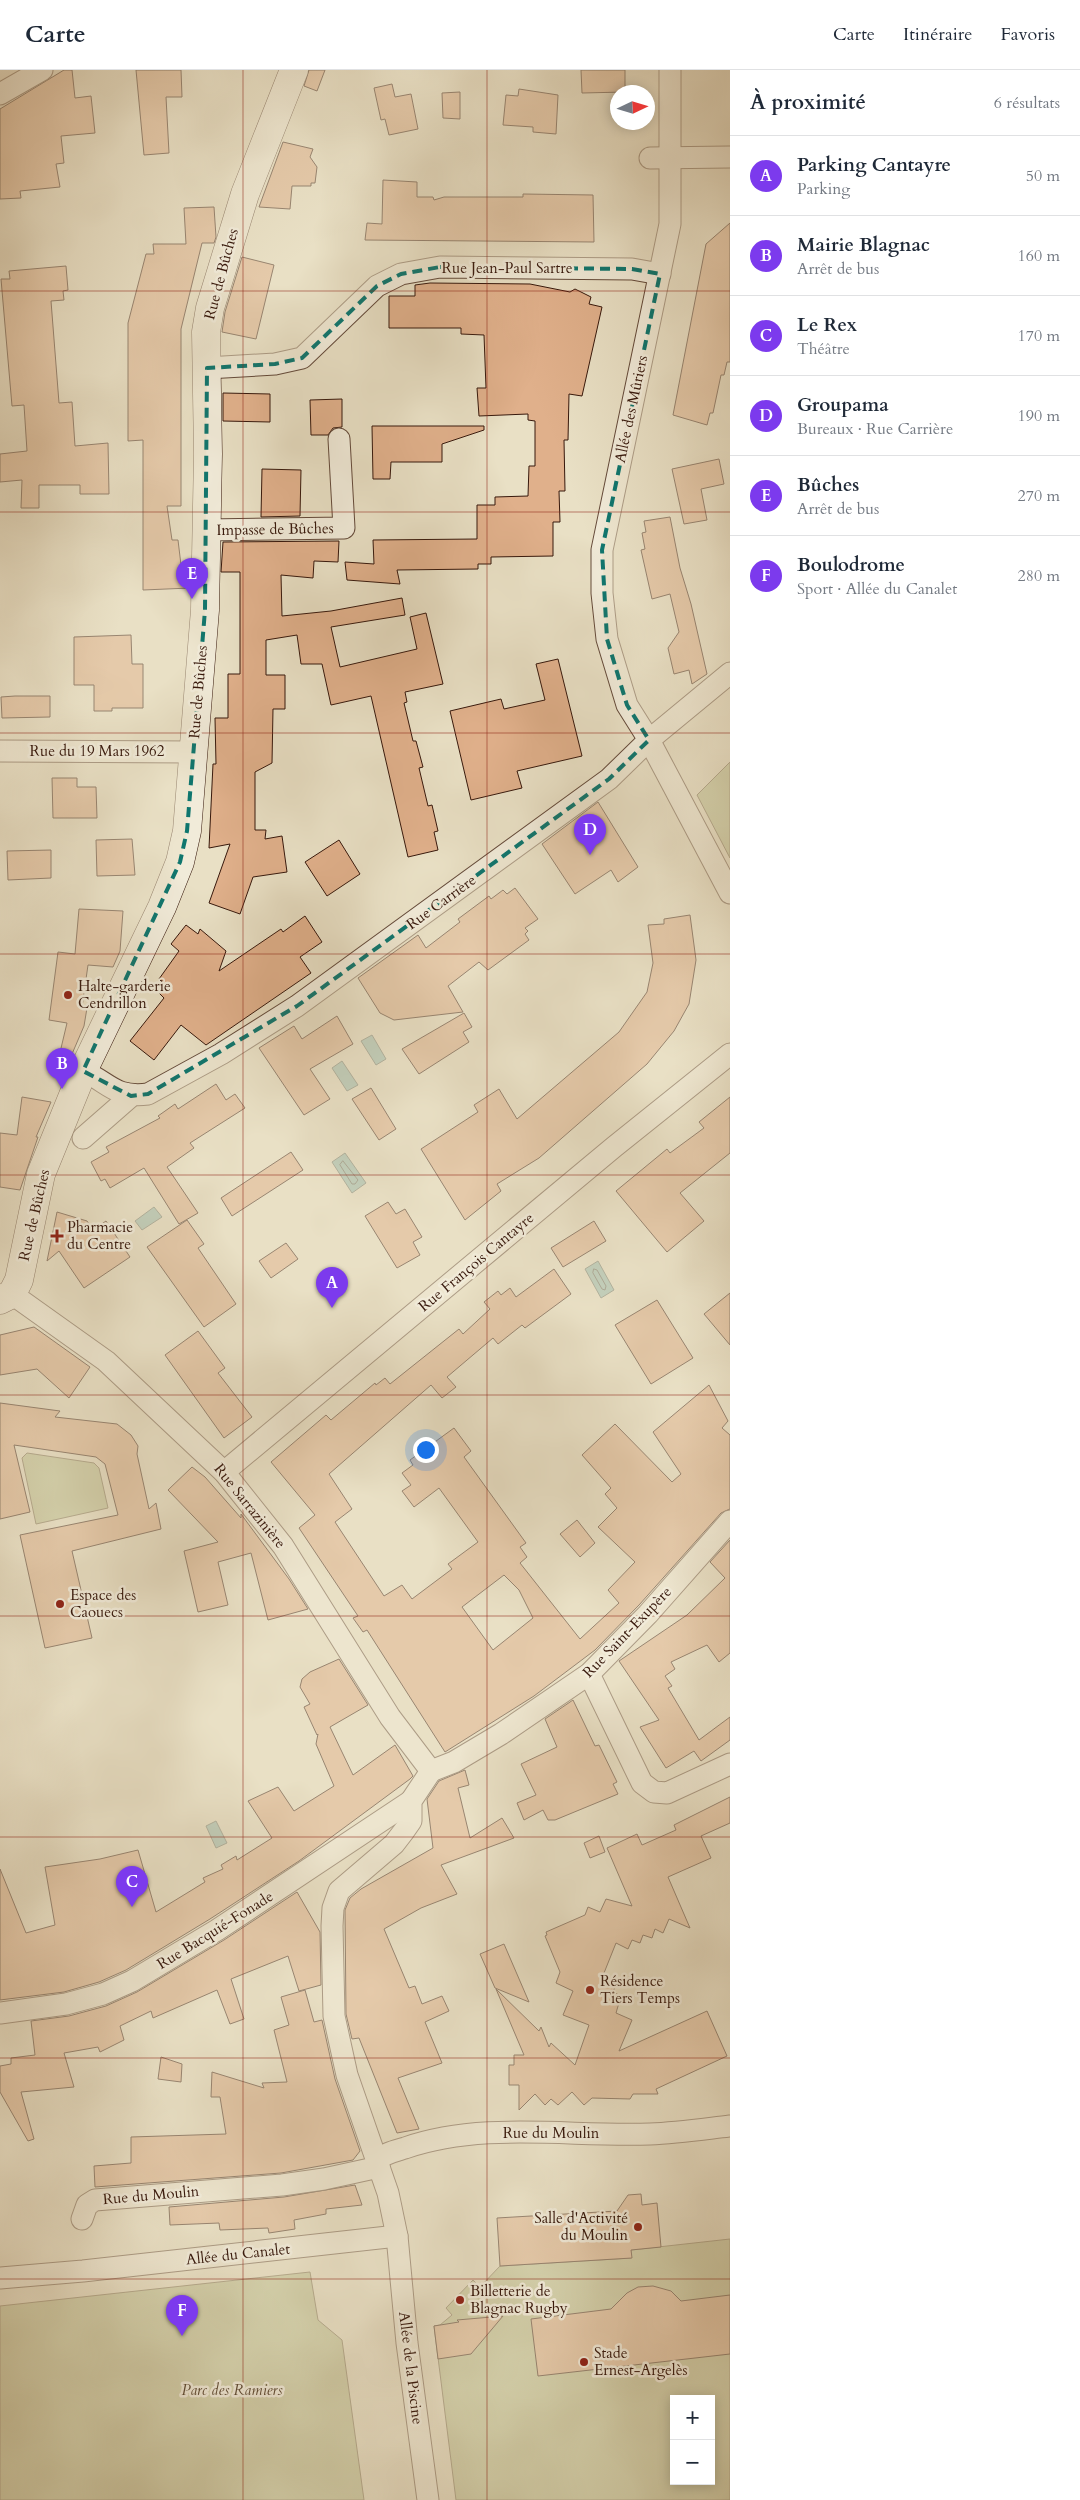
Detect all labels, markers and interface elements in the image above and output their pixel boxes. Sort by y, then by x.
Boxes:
text: Carte [25,18,86,51]
text: Carte [833,22,875,47]
text: Itinéraire [903,22,972,47]
text: Favoris [1000,22,1055,47]
north arrow [610,85,655,130]
text: À proximité [750,88,866,117]
text: 6 résultats [994,92,1060,114]
text: Parking Cantayre [797,152,951,178]
text: A [760,165,772,187]
text: 50 m [1026,165,1060,187]
text: Parking [797,178,850,200]
street label: Rue de Bûches [199,226,243,322]
text: Mairie Blagnac [797,232,930,258]
text: B [760,245,772,267]
text: 160 m [1018,245,1060,267]
street label: Rue Jean-Paul Sartre [442,258,573,278]
text: Arrêt de bus [797,258,879,280]
text: Le Rex [797,312,857,338]
text: C [760,325,772,347]
text: 170 m [1018,325,1060,347]
text: Théâtre [797,338,850,360]
street label: Allée des Mûriers [610,354,652,464]
text: Groupama [797,392,889,418]
text: D [759,405,773,427]
text: 190 m [1018,405,1060,427]
text: Bureaux · Rue Carrière [797,418,953,440]
text: Bûches [797,472,859,498]
text: E [761,485,771,507]
text: 270 m [1018,485,1060,507]
text: Arrêt de bus [797,498,879,520]
street label: Impasse de Bûches [216,518,334,540]
text: Boulodrome [797,552,905,578]
pin: E [176,558,208,599]
text: F [761,565,771,587]
text: 280 m [1018,565,1060,587]
text: Sport · Allée du Canalet [797,578,957,600]
street label: Rue de Bûches [184,645,212,739]
street label: Rue du 19 Mars 1962 [30,741,165,761]
pin: D [574,814,606,855]
street label: Rue Carrière [402,870,480,934]
place label: Halte-garderie Cendrillon [78,976,171,1013]
marker: Halte-garderie Cendrillon [62,989,74,1001]
pin: B [46,1048,78,1089]
street label: Rue de Bûches [14,1167,54,1263]
street label: Rue François Cantayre [414,1208,538,1316]
place label: Pharmacie du Centre [67,1217,133,1254]
marker: Pharmacie du Centre [51,1230,63,1242]
pin: A [316,1267,348,1308]
your location [413,1437,439,1463]
street label: Rue Sarrazinière [210,1459,290,1553]
street label: Rue Saint-Exupère [578,1582,676,1682]
place label: Espace des Caouecs [70,1585,136,1622]
marker: Espace des Caouecs [54,1598,66,1610]
pin: C [116,1866,148,1907]
street label: Rue Bacquié-Fonade [153,1886,277,1974]
place label: Résidence Tiers Temps [600,1971,680,2008]
marker: Résidence Tiers Temps [584,1984,596,1996]
street label: Rue du Moulin [503,2123,600,2143]
street label: Rue du Moulin [102,2181,201,2209]
place label: Salle d'Activité du Moulin [534,2208,628,2245]
marker: Salle d'Activité du Moulin [632,2221,644,2233]
street label: Allée du Canalet [185,2239,291,2269]
place label: Billetterie de Blagnac Rugby [470,2281,568,2318]
marker: Billetterie de Blagnac Rugby [454,2294,466,2306]
pin: F [166,2295,198,2336]
street label: Allée de la Piscine [394,2310,428,2426]
place label: Stade Ernest-Argelès [594,2343,688,2380]
marker: Stade Ernest-Argelès [578,2356,590,2368]
park label: Parc des Ramiers [181,2380,283,2400]
map controls [670,2395,715,2485]
button: + [670,2395,715,2440]
button: − [670,2440,715,2485]

